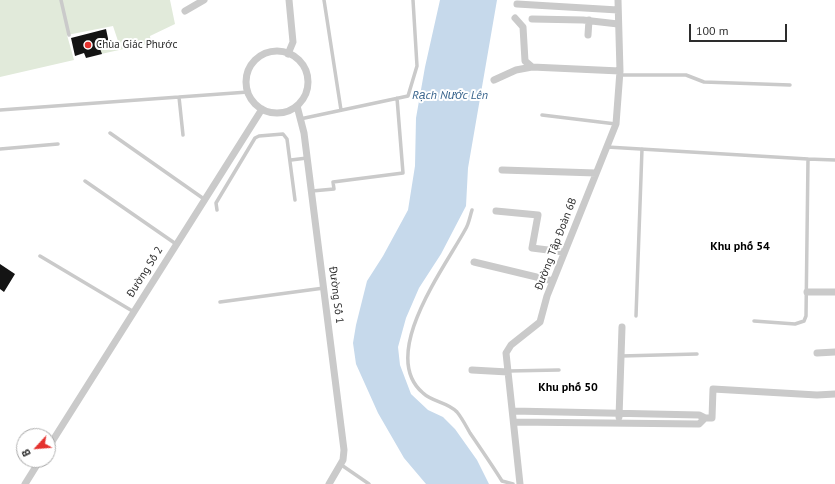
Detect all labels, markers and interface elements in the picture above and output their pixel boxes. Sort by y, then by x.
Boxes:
scale bar [691,16,789,42]
text: 100 m [696,23,729,38]
place label: Chùa Giác Phước [96,38,177,52]
marker: Chùa Giác Phước [83,40,93,50]
water label: Rạch Nước Lên [412,89,488,103]
street label: Đường Tập Đoàn 6B [532,196,580,292]
district label: Khu phố 54 [710,240,770,254]
street label: Đường Số 2 [124,244,166,300]
street label: Đường Số 1 [326,266,346,324]
district label: Khu phố 50 [538,381,598,395]
north arrow [16,428,56,468]
text: B [18,447,34,459]

